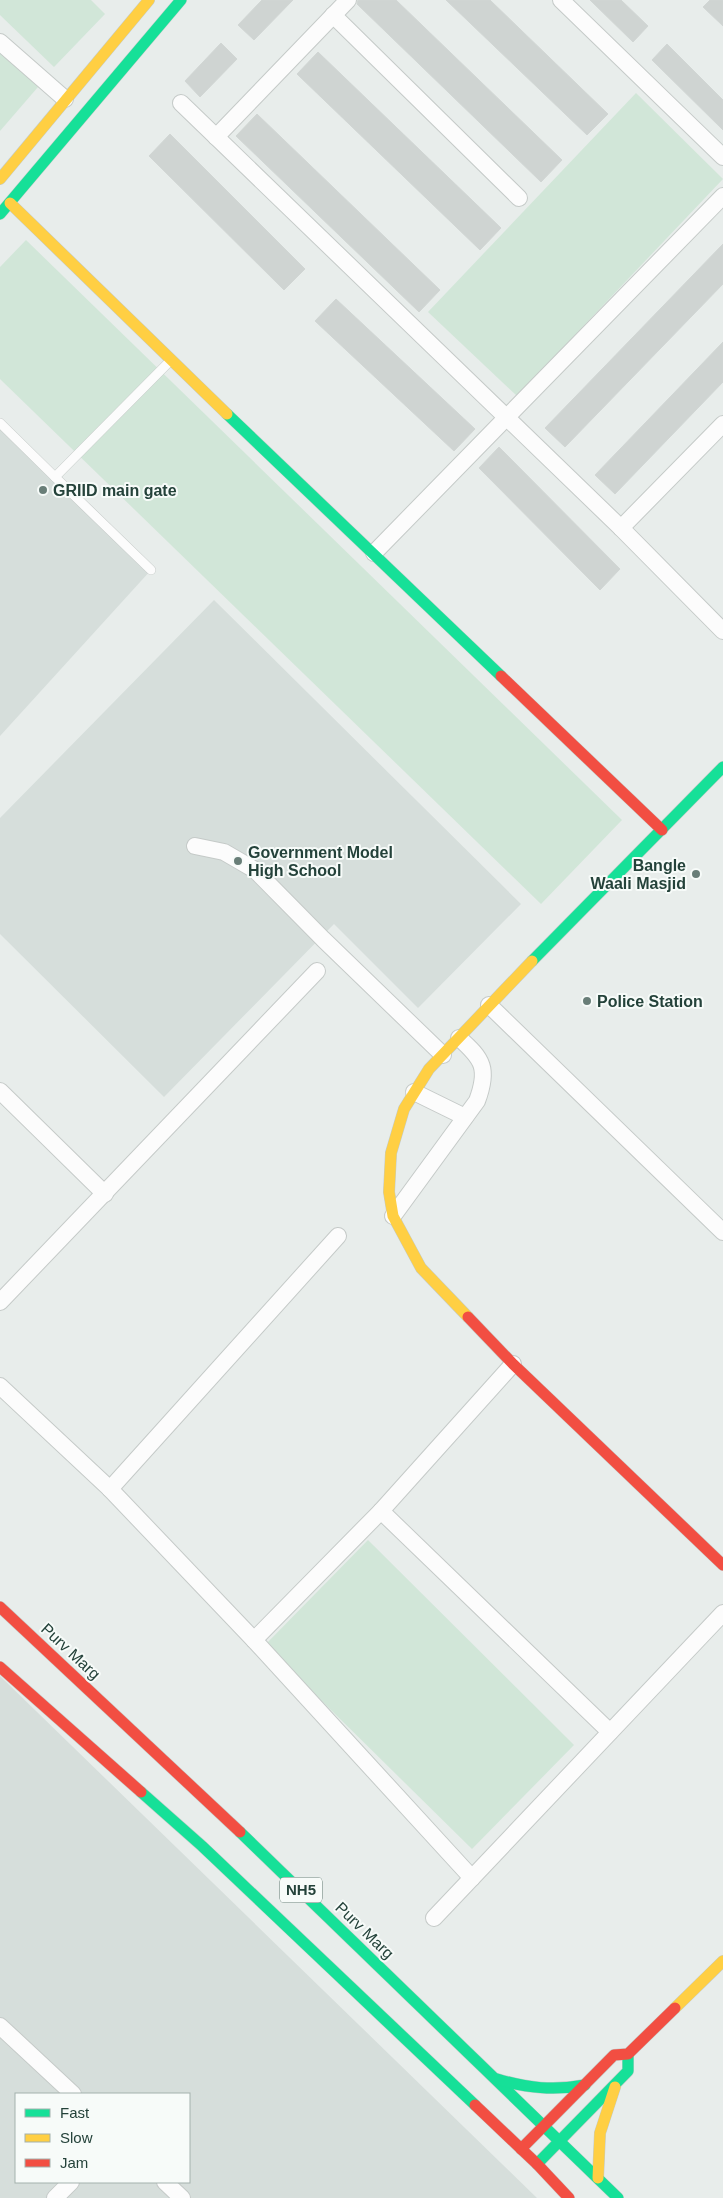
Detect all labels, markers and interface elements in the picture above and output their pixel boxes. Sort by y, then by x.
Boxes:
place label: GRIID main gate [53,482,177,499]
marker: GRIID main gate [37,484,49,496]
place label: Government Model High School [248,844,393,879]
marker: Government Model High School [232,855,244,867]
place label: Bangle Waali Masjid [591,857,686,892]
marker: Bangle Waali Masjid [690,868,702,880]
place label: Police Station [597,993,703,1010]
marker: Police Station [581,995,593,1007]
street label: Purv Marg [38,1620,103,1683]
road number: NH5 [280,1878,322,1902]
street label: Purv Marg [332,1899,397,1962]
legend [15,2093,190,2183]
text: Fast [60,2104,90,2121]
text: Slow [60,2129,93,2146]
text: Jam [60,2154,88,2171]

